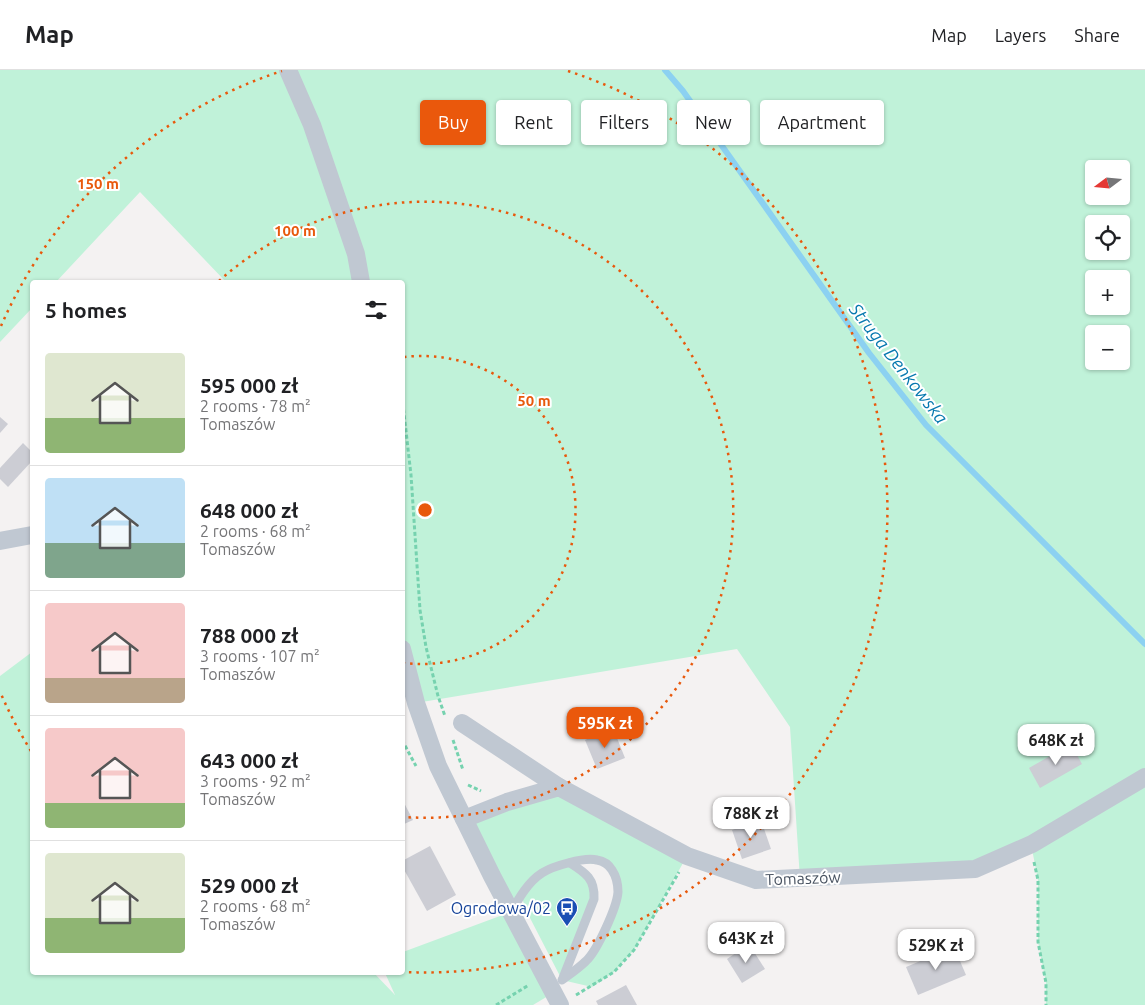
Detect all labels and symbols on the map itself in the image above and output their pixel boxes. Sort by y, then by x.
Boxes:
north arrow [1085,160,1130,205]
text: 150 m [77,175,119,192]
text: 100 m [274,222,316,239]
water label: Struga Denkowska [845,298,952,427]
text: 50 m [517,392,551,409]
centre of rings [416,501,434,519]
pin: 595K zł [559,706,651,749]
pin: 648K zł [1010,724,1102,766]
pin: 788K zł [705,796,797,839]
street label: Tomaszów [765,868,842,888]
bus stop icon: Ogrodowa/02 [555,896,579,927]
place label: Ogrodowa/02 [451,899,551,917]
pin: 643K zł [700,922,792,964]
pin: 529K zł [890,928,982,971]

